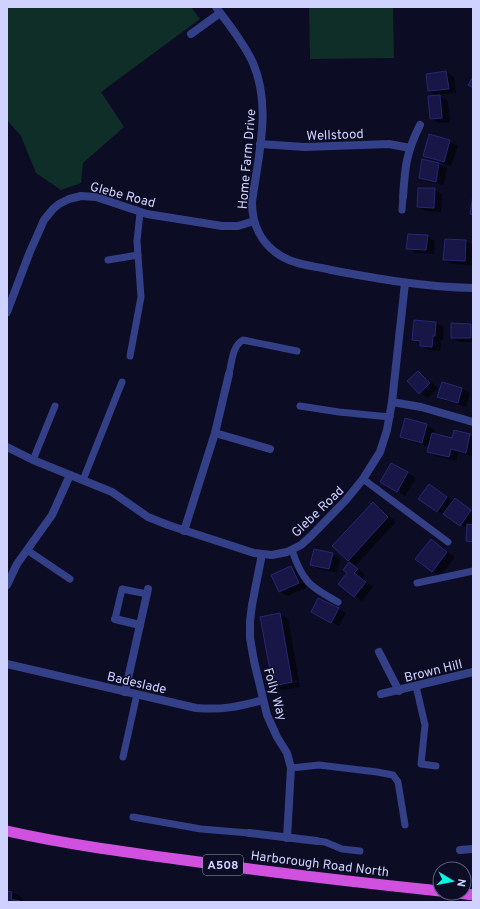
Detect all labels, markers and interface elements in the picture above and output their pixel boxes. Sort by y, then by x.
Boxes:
street label: Home Farm Drive [236,108,260,210]
street label: Wellstood [306,127,364,145]
street label: Glebe Road [88,180,157,212]
street label: Glebe Road [289,483,348,541]
street label: Brown Hill [403,657,464,687]
street label: Folly Way [259,666,289,723]
street label: Badeslade [105,669,168,699]
street label: Harborough Road North [250,849,390,881]
road number: A508 [203,855,243,875]
north arrow [432,861,472,901]
text: N [453,877,468,888]

